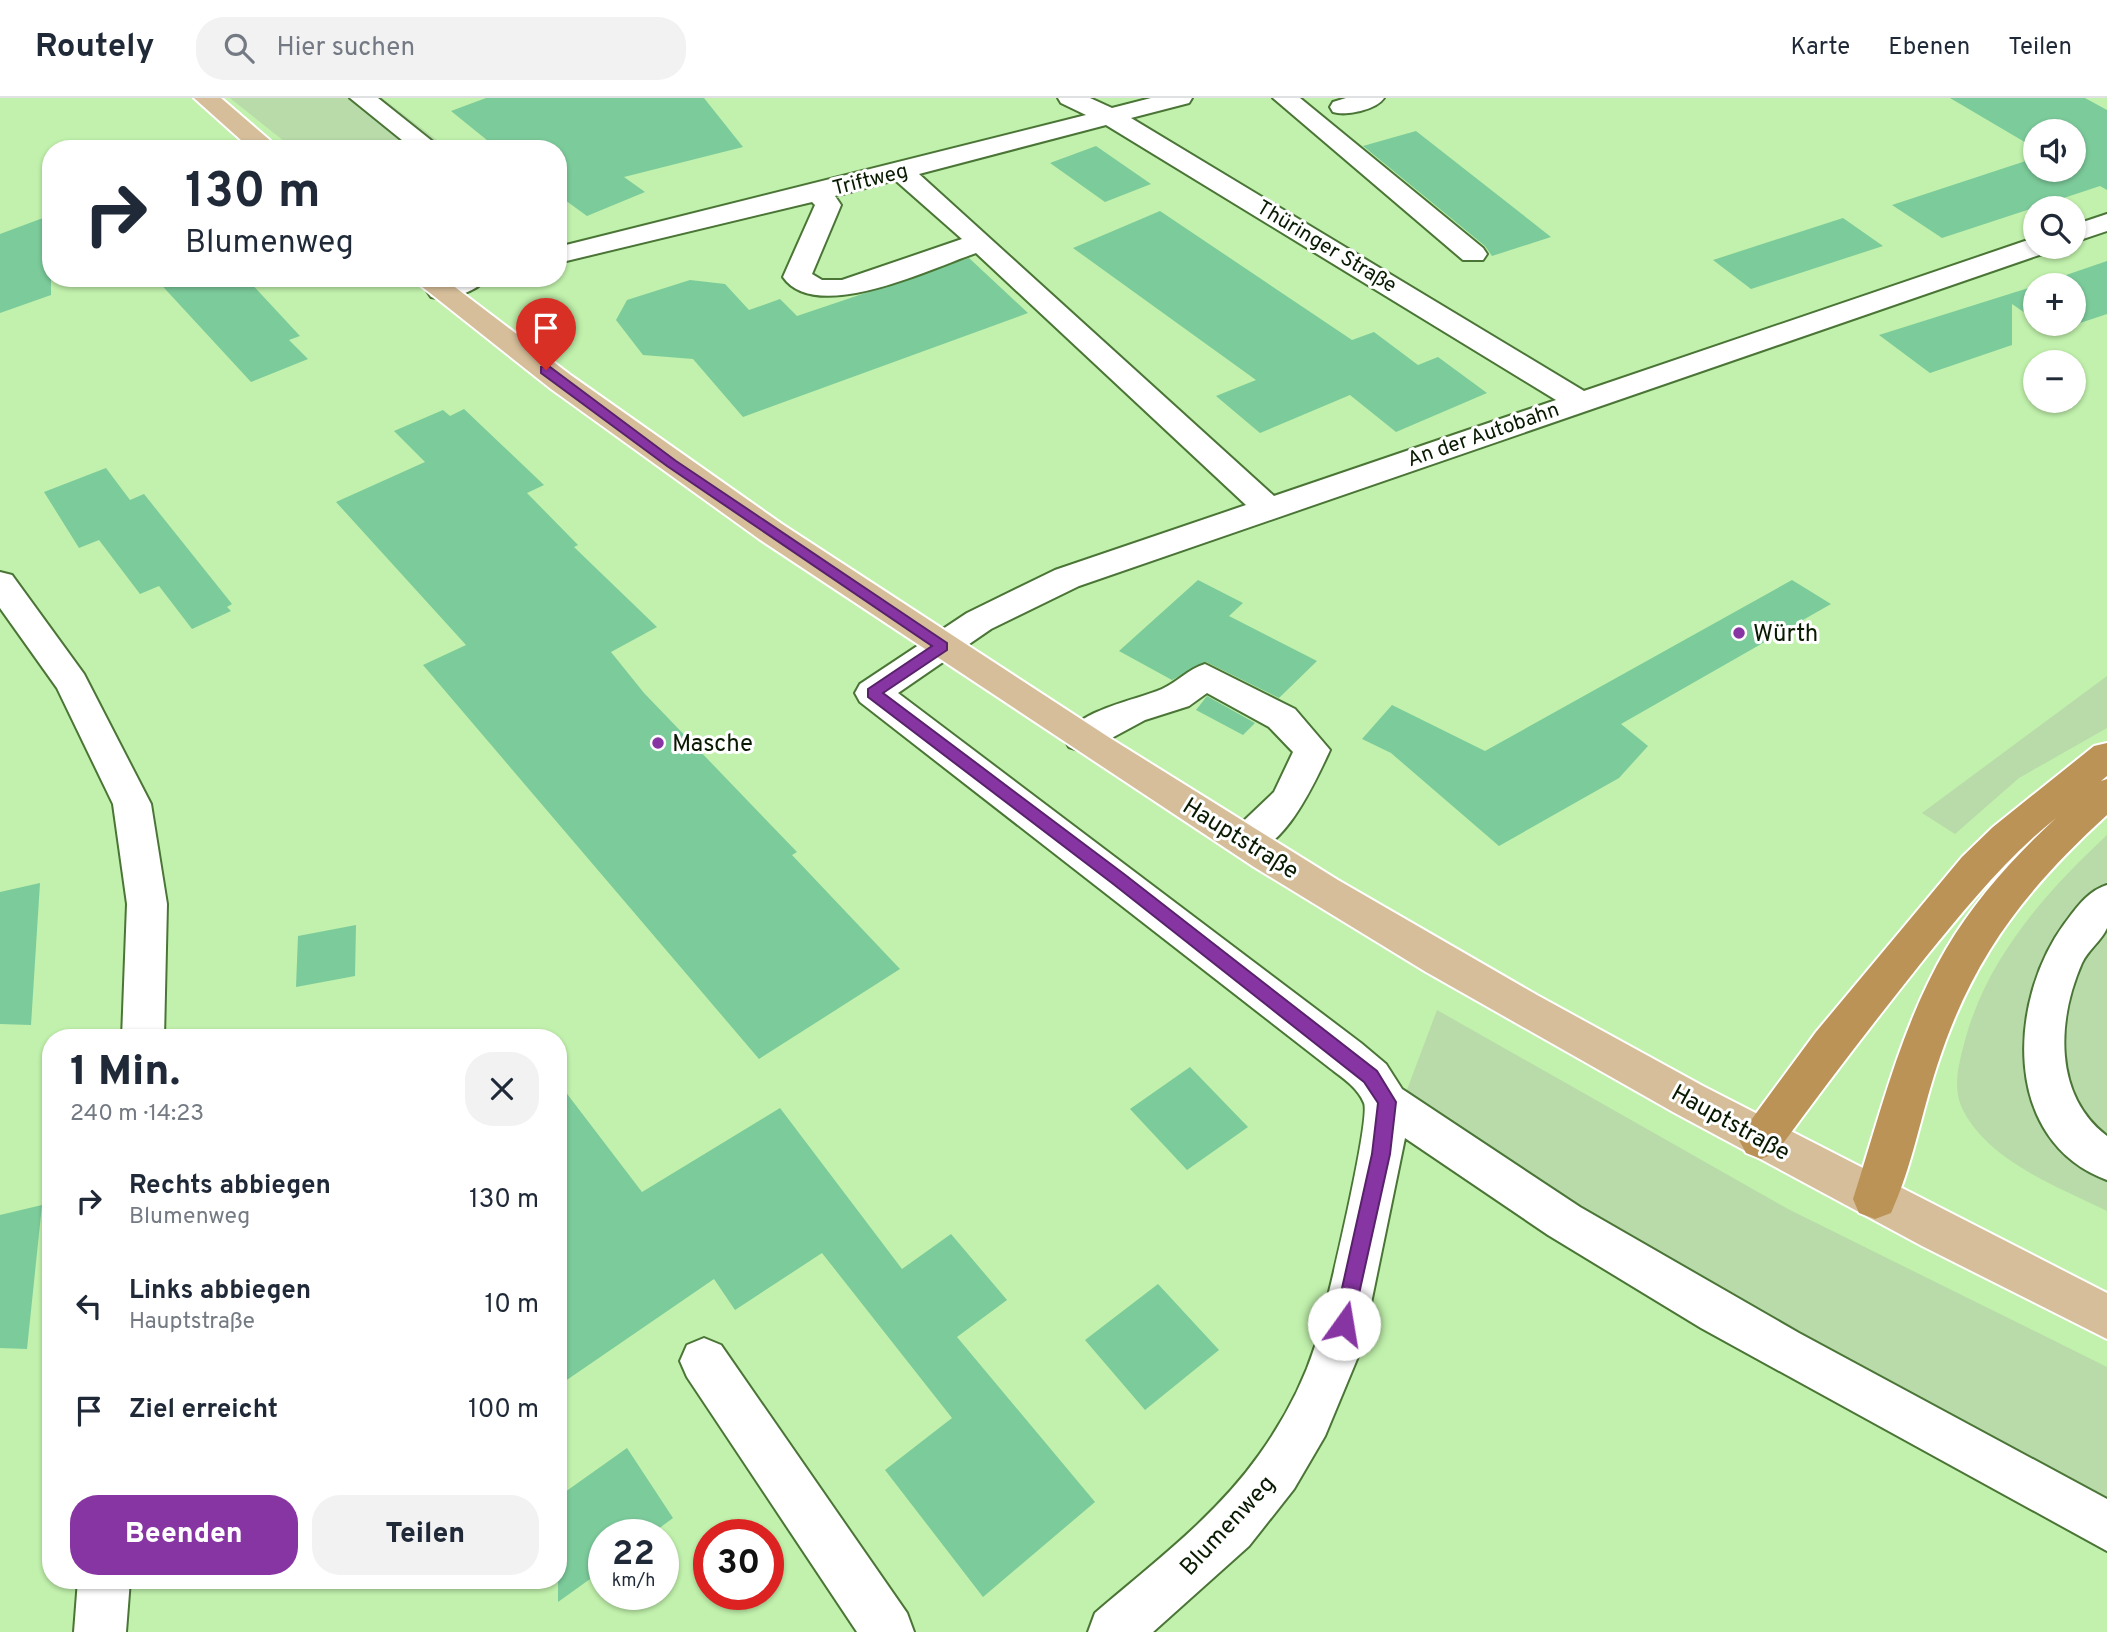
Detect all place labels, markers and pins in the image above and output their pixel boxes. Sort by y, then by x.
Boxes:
pin [516,298,576,370]
place label: Würth [1753,620,1818,650]
marker: Würth [1731,625,1747,641]
place label: Masche [672,730,753,760]
marker: Masche [650,735,666,751]

